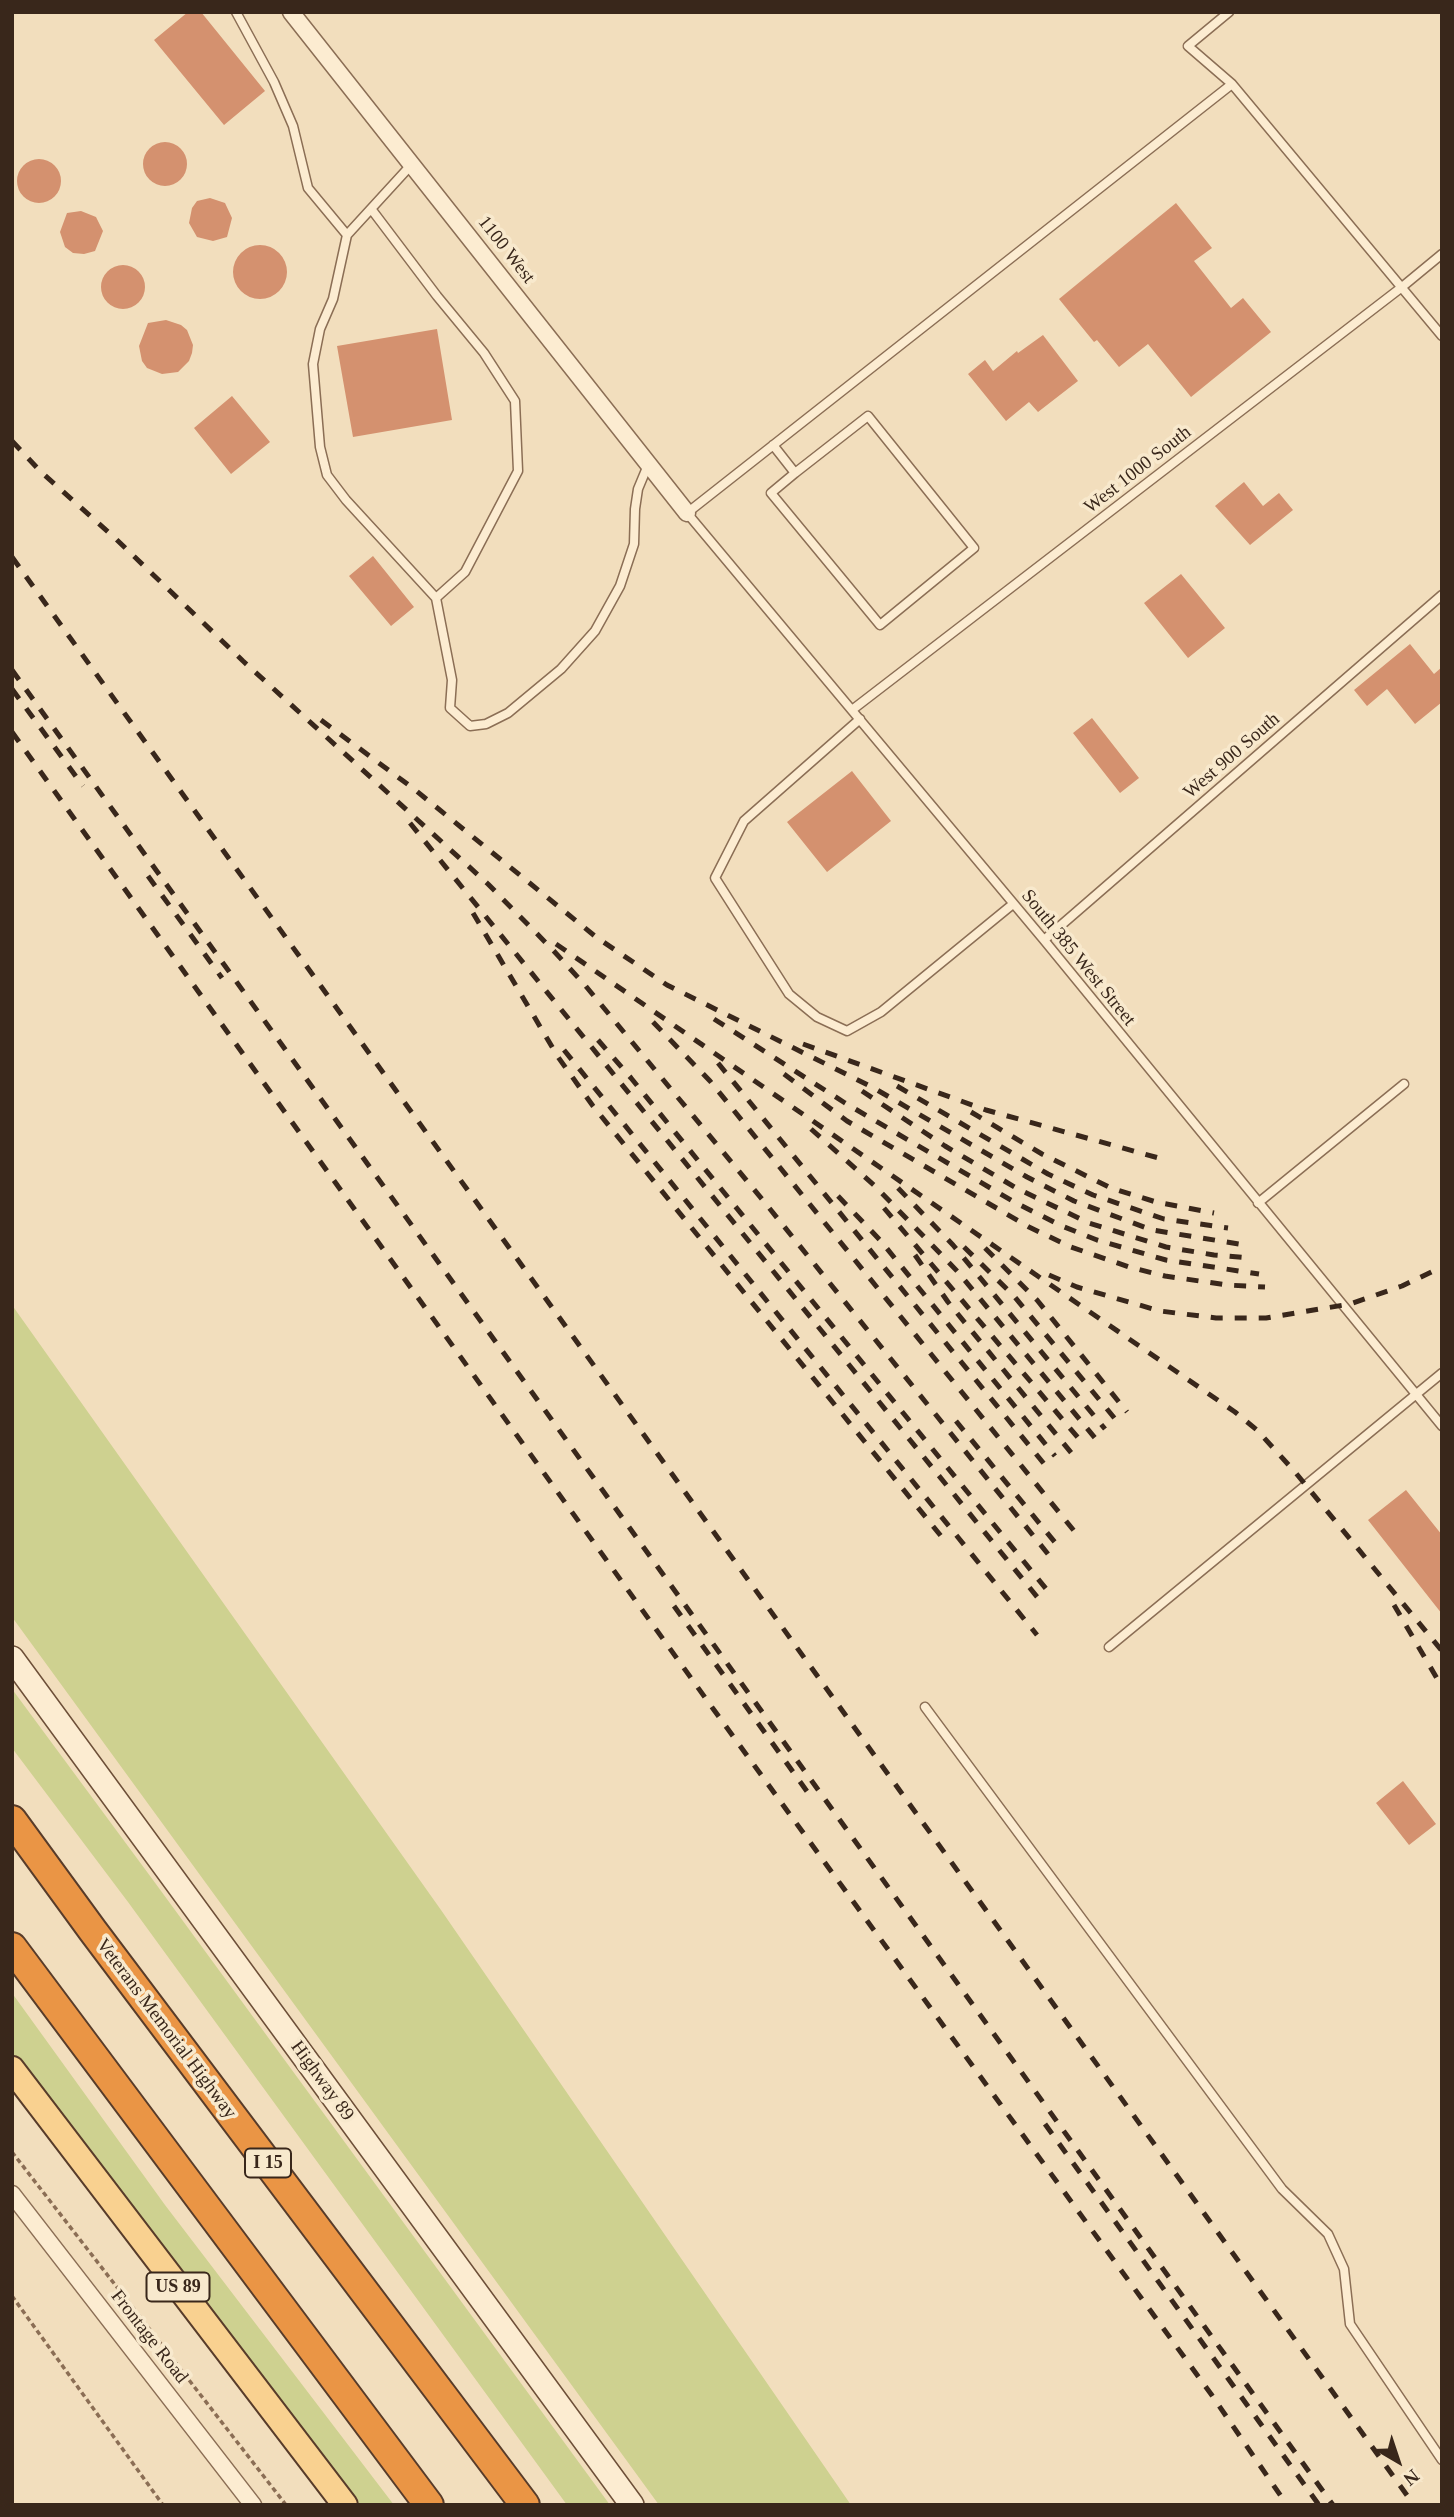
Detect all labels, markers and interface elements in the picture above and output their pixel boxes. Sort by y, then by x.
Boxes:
street label: 1100 West [473,212,539,288]
street label: West 1000 South [1080,421,1196,519]
street label: West 900 South [1179,708,1285,804]
street label: South 385 West Street [1016,885,1140,1031]
street label: Veterans Memorial Highway [91,1934,241,2124]
street label: Highway 89 [285,2037,359,2125]
road number: I 15 [245,2148,291,2178]
road number: US 89 [146,2272,210,2302]
street label: Frontage Road [105,2286,193,2388]
north arrow [1363,2426,1433,2496]
text: N [1400,2465,1423,2490]

